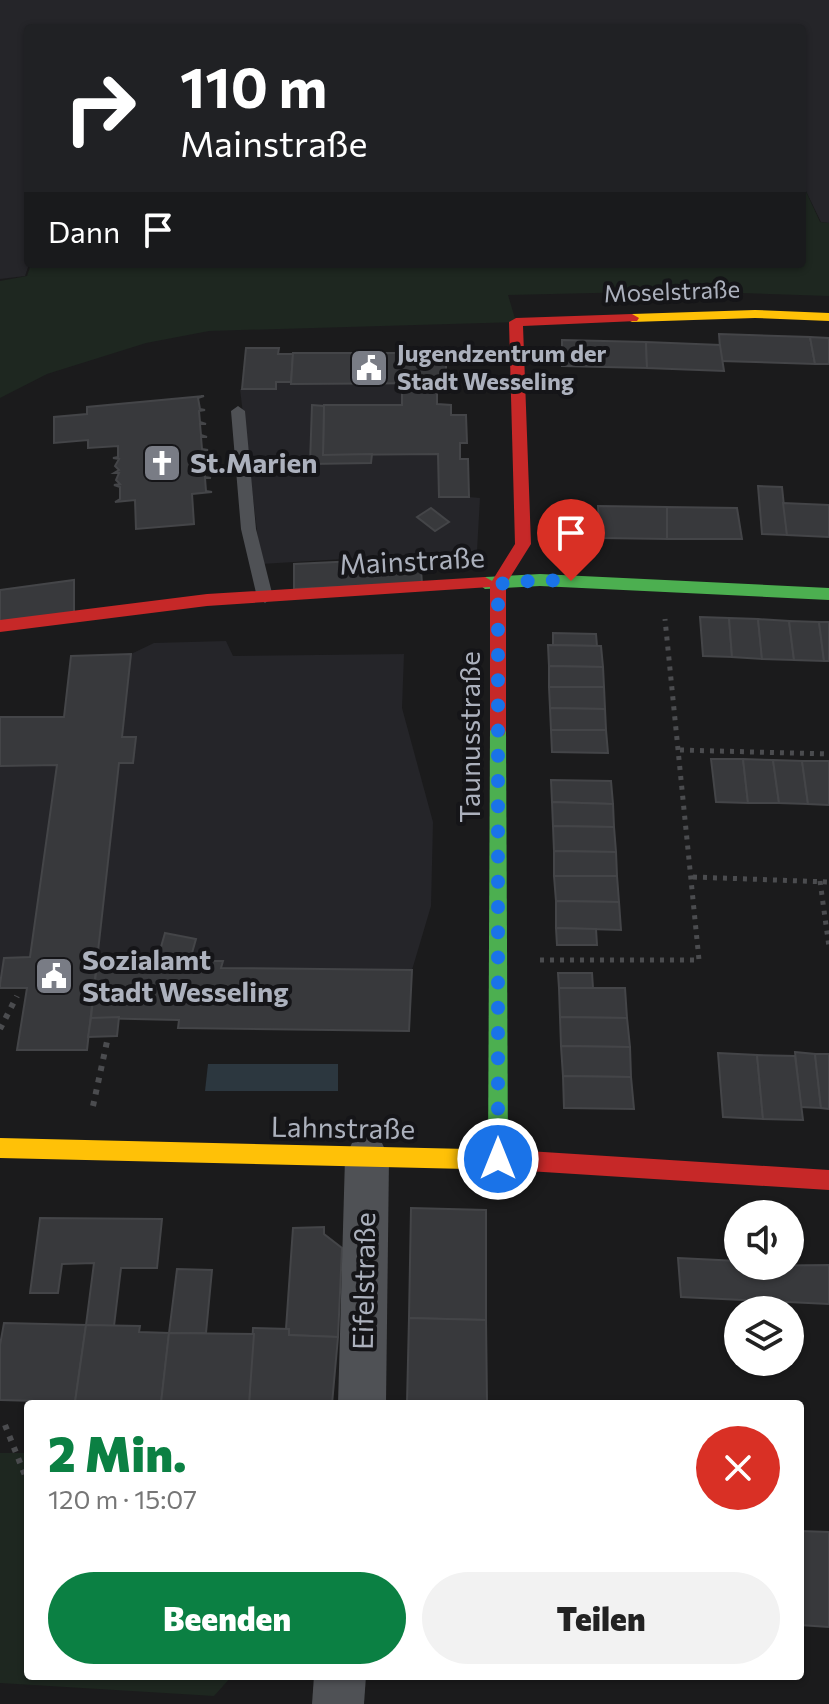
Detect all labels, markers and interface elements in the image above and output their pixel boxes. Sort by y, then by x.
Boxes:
text: 110 m [180,51,327,120]
icon: right [48,56,152,160]
text: Mainstraße [180,120,368,164]
icon: arrive [136,208,180,252]
text: Dann [48,212,120,249]
street label: Moselstraße [603,274,741,307]
place label: Jugendzentrum der Stadt Wesseling [397,338,607,395]
public building icon: Jugendzentrum der Stadt Wesseling [348,347,390,389]
church icon: St.Marien [141,442,183,484]
place label: St.Marien [190,445,318,479]
pin [537,499,605,581]
icon: arrive [549,511,593,555]
street label: Mainstraße [338,539,486,581]
street label: Taunusstraße [452,651,486,823]
place label: Sozialamt Stadt Wesseling [82,942,289,1008]
public building icon: Sozialamt Stadt Wesseling [33,955,75,997]
street label: Lahnstraße [271,1109,415,1145]
position arrow [456,1117,540,1201]
map controls [724,1200,804,1376]
button: sound [724,1200,804,1280]
street label: Eifelstraße [345,1212,381,1350]
button: layers [724,1296,804,1376]
text: 2 Min. [48,1423,187,1482]
button: close [696,1426,780,1510]
text: 120 m · 15:07 [48,1483,197,1514]
button: Beenden [48,1572,406,1664]
button: Teilen [422,1572,780,1664]

